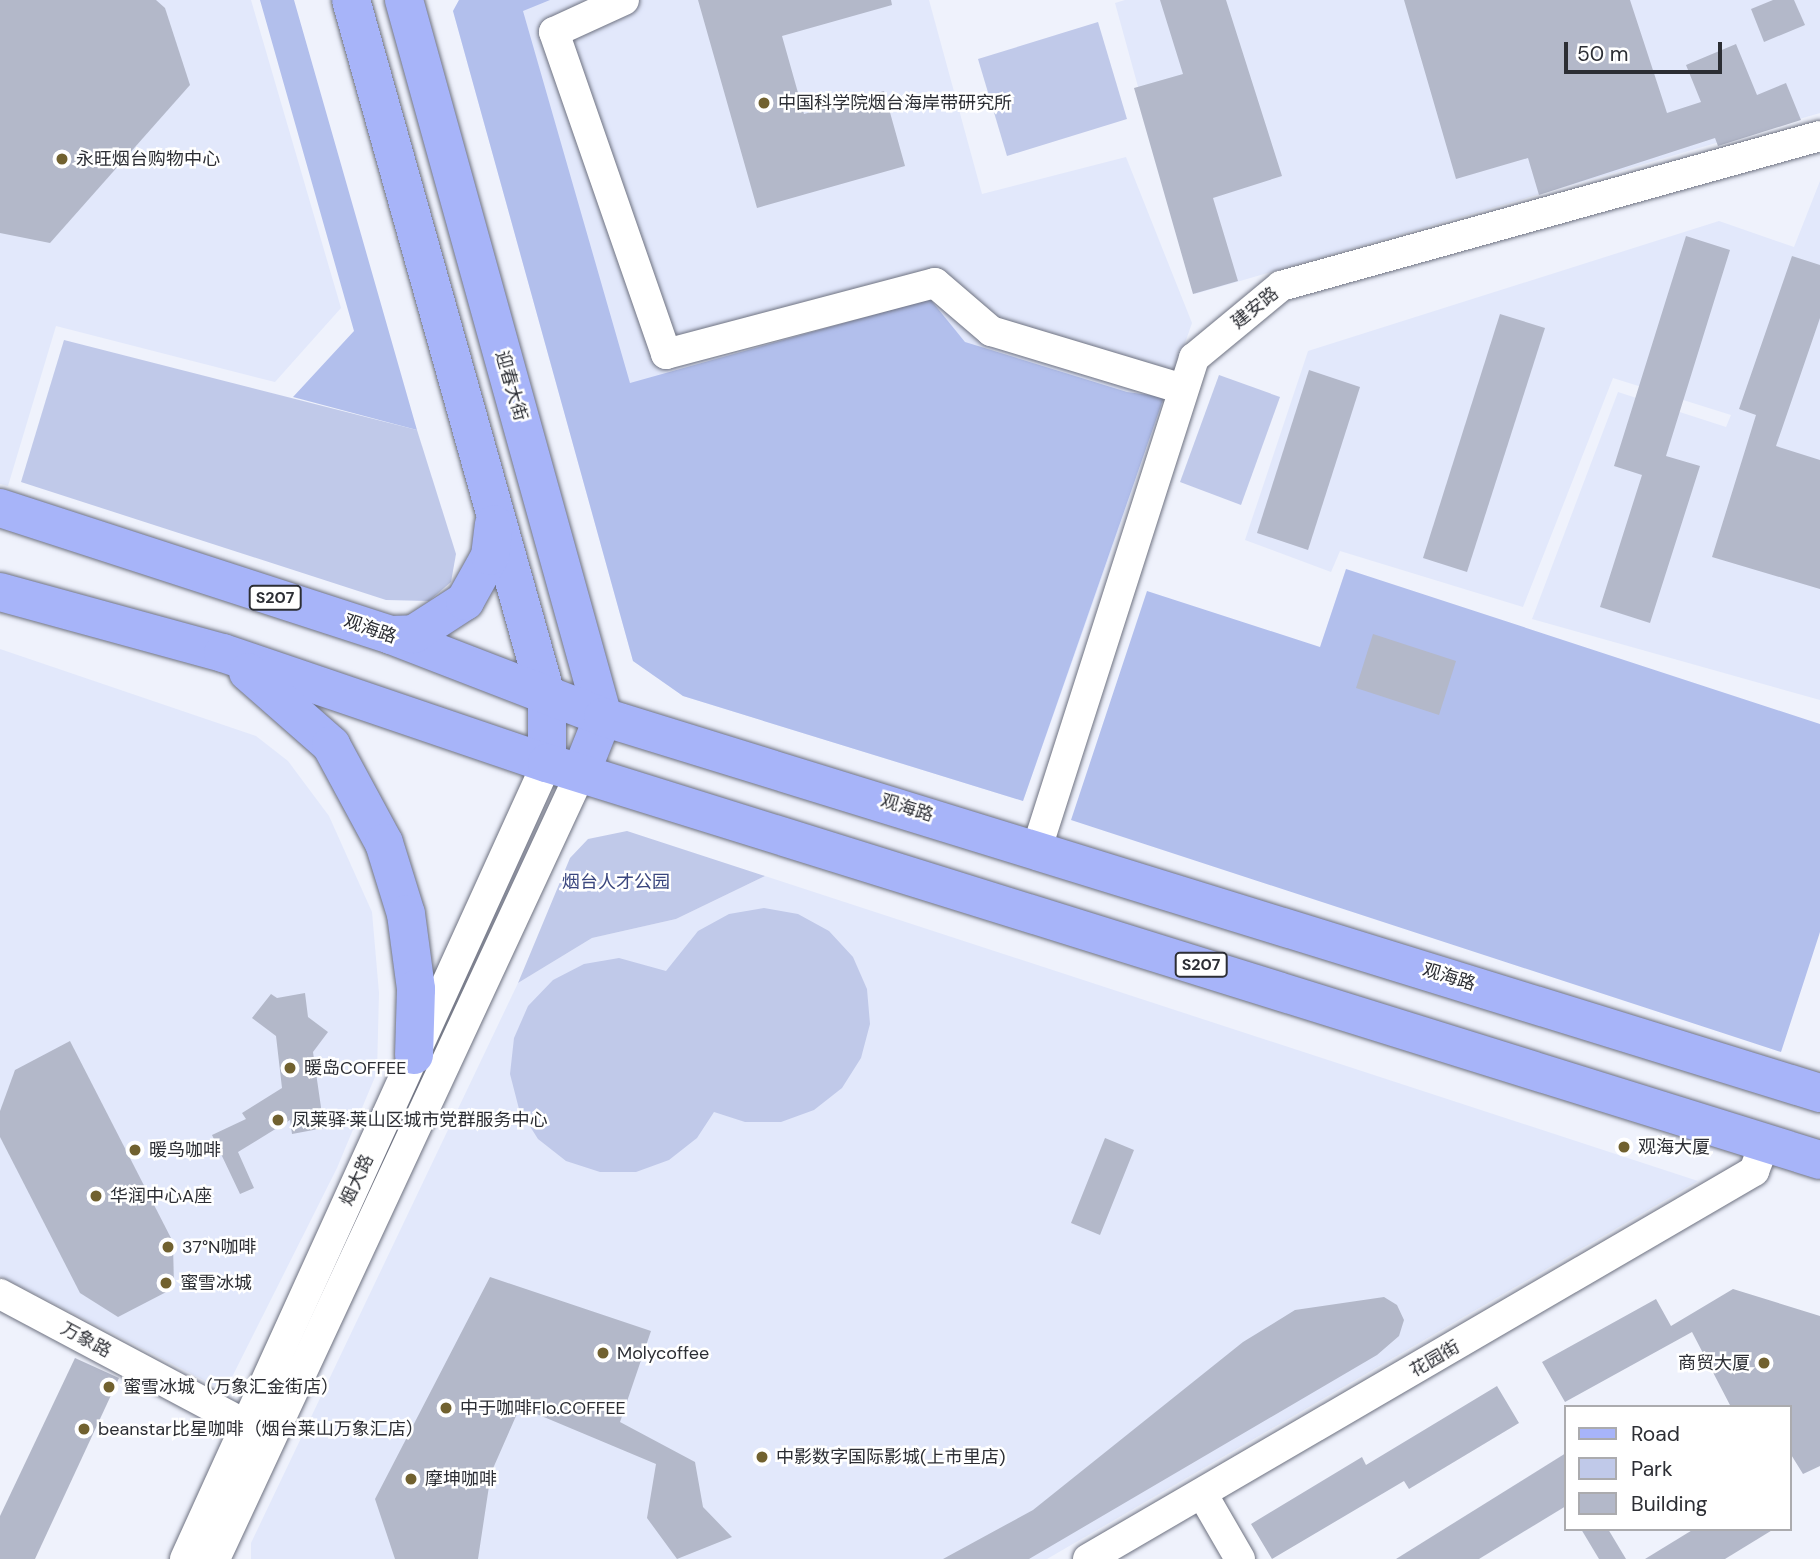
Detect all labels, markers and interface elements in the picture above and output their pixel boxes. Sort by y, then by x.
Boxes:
scale bar [1568,28,1726,72]
text: 50 m [1577,40,1628,68]
place label: 中国科学院烟台海岸带研究所 [778,92,1012,114]
marker: 中国科学院烟台海岸带研究所 [756,95,772,111]
place label: 永旺烟台购物中心 [76,148,220,170]
marker: 永旺烟台购物中心 [54,151,70,167]
street label: 建安路 [1227,283,1283,333]
street label: 迎春大街 [491,348,531,424]
road number: S207 [247,586,303,610]
street label: 观海路 [341,610,399,648]
street label: 观海路 [878,790,936,826]
park label: 烟台人才公园 [562,871,670,893]
road number: S207 [1173,953,1229,978]
street label: 观海路 [1420,959,1478,995]
place label: 暖岛COFFEE [304,1057,406,1079]
marker: 暖岛COFFEE [282,1060,298,1076]
place label: 凤莱驿·莱山区城市党群服务中心 [292,1109,548,1131]
marker: 凤莱驿·莱山区城市党群服务中心 [270,1112,286,1128]
place label: 观海大厦 [1638,1136,1710,1158]
place label: 暖鸟咖啡 [149,1139,221,1161]
marker: 观海大厦 [1616,1139,1632,1155]
marker: 暖鸟咖啡 [127,1142,143,1158]
street label: 烟大路 [336,1151,378,1209]
place label: 华润中心A座 [110,1185,212,1207]
marker: 华润中心A座 [88,1188,104,1204]
place label: 37°N咖啡 [182,1236,257,1258]
marker: 37°N咖啡 [160,1239,176,1255]
place label: 蜜雪冰城 [180,1272,252,1294]
marker: 蜜雪冰城 [158,1275,174,1291]
street label: 万象路 [57,1318,115,1362]
street label: 花园街 [1406,1336,1464,1382]
place label: Molycoffee [617,1342,709,1364]
marker: Molycoffee [595,1345,611,1361]
place label: 商贸大厦 [1678,1352,1750,1374]
marker: 商贸大厦 [1756,1355,1772,1371]
place label: 蜜雪冰城（万象汇金街店） [123,1376,339,1398]
marker: 蜜雪冰城（万象汇金街店） [101,1379,117,1395]
place label: 中于咖啡Flo.COFFEE [460,1397,626,1419]
marker: 中于咖啡Flo.COFFEE [438,1400,454,1416]
legend [1564,1405,1792,1531]
place label: beanstar比星咖啡（烟台莱山万象汇店） [98,1418,424,1440]
text: Road [1631,1420,1680,1448]
marker: beanstar比星咖啡（烟台莱山万象汇店） [76,1421,92,1437]
place label: 中影数字国际影城(上市里店) [776,1446,1005,1468]
marker: 中影数字国际影城(上市里店) [754,1449,770,1465]
text: Park [1631,1455,1672,1483]
place label: 摩坤咖啡 [425,1468,497,1490]
marker: 摩坤咖啡 [403,1471,419,1487]
text: Building [1631,1490,1707,1518]

